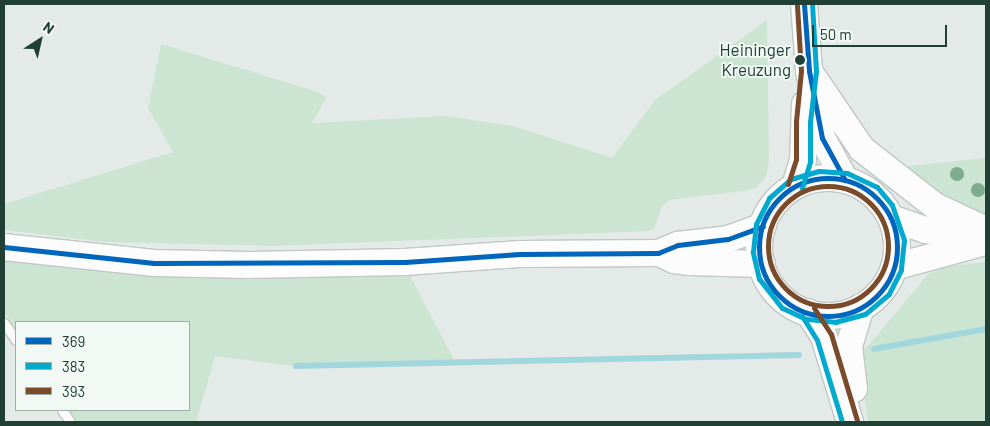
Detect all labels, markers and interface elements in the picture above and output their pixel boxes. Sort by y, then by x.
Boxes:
north arrow [15,15,65,65]
scale bar [815,15,950,47]
text: N [40,18,58,37]
text: 50 m [820,25,852,43]
place label: Heininger Kreuzung [719,40,791,80]
marker: Heininger Kreuzung [795,55,805,65]
legend [15,321,190,411]
text: 369 [62,332,85,350]
text: 383 [62,357,85,375]
text: 393 [62,382,85,400]

